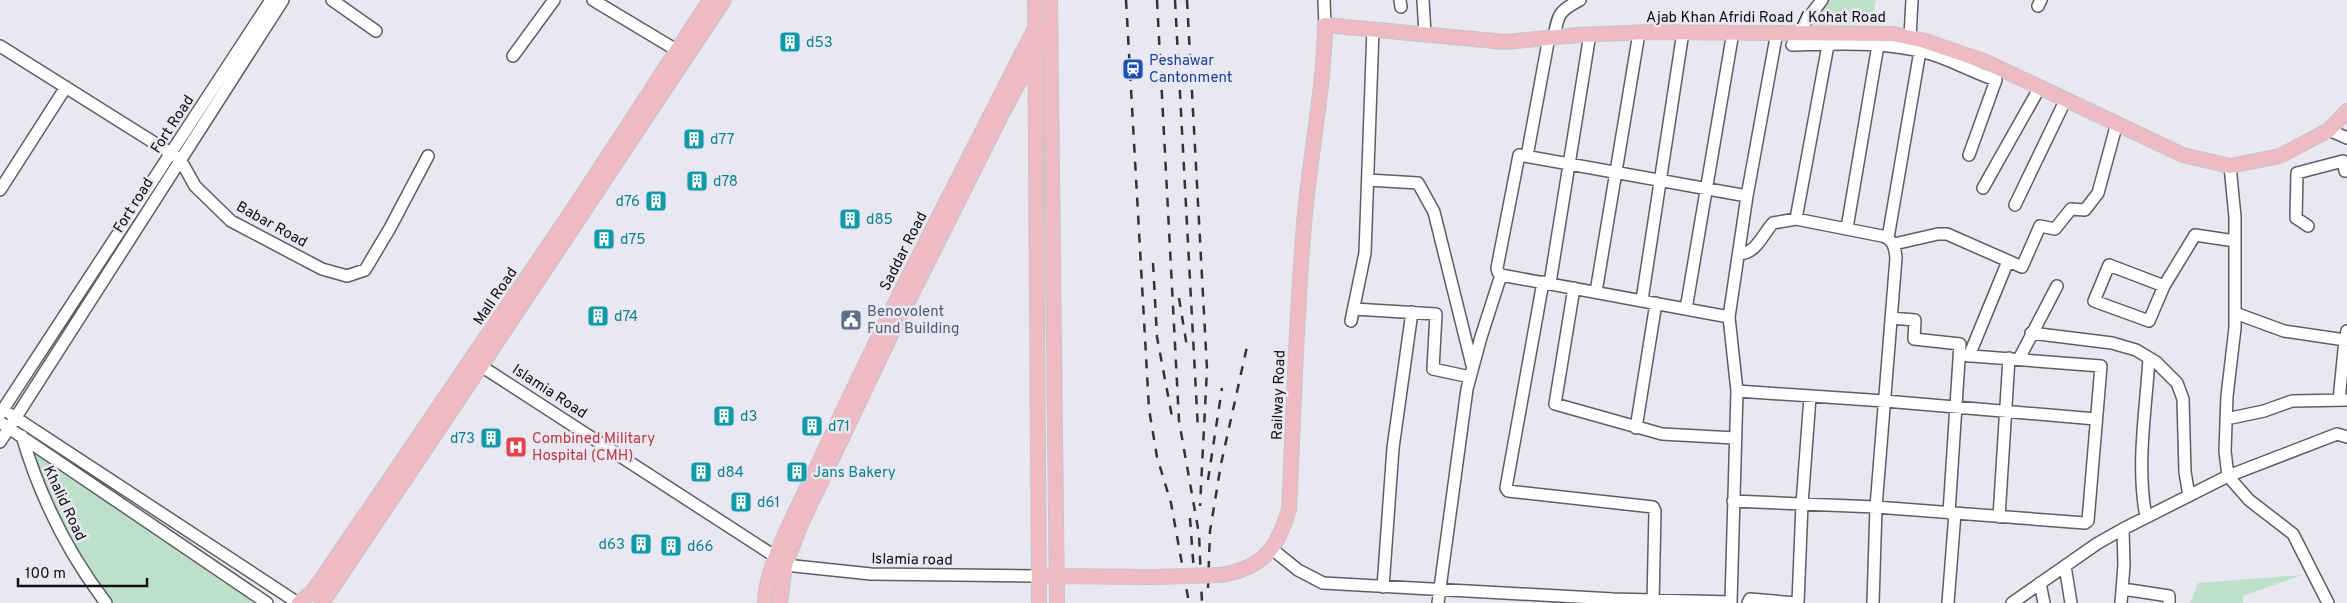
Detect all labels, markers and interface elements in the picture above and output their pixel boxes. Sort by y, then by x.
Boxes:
street label: Ajab Khan Afridi Road / Kohat Road [1646,9,1886,28]
building icon: d53 [778,30,802,54]
place label: d53 [806,34,833,53]
place label: Peshawar Cantonment [1149,52,1233,88]
station icon: Peshawar Cantonment [1121,57,1145,81]
street label: Fort Road [147,92,199,157]
building icon: d77 [682,127,706,151]
place label: d77 [710,131,735,150]
building icon: d78 [685,169,709,193]
place label: d78 [713,173,738,192]
street label: Fort road [110,175,159,237]
building icon: d76 [644,189,668,213]
place label: d76 [616,193,640,212]
street label: Babar Road [232,198,310,253]
building icon: d85 [838,207,862,231]
street label: Saddar Road [876,209,932,294]
place label: d85 [866,211,893,230]
building icon: d75 [592,227,616,251]
place label: d75 [620,231,646,250]
street label: Mall Road [470,264,522,329]
place label: Benovolent Fund Building [867,303,959,339]
building icon: d74 [586,304,610,328]
place label: d74 [614,308,638,327]
public building icon: Benovolent Fund Building [839,308,863,332]
street label: Railway Road [1268,350,1291,440]
street label: Islamia Road [508,361,590,424]
building icon: d3 [712,404,736,428]
place label: d3 [740,408,757,427]
building icon: d71 [800,414,824,438]
place label: d71 [828,418,850,437]
building icon: d73 [479,426,503,450]
place label: d73 [450,430,475,449]
place label: Combined Military Hospital (CMH) [532,430,655,466]
hospital icon: Combined Military Hospital (CMH) [504,435,528,459]
building icon: d84 [689,460,713,484]
building icon: Jans Bakery [785,460,809,484]
street label: Khalid Road [38,463,89,544]
place label: d84 [717,464,744,483]
place label: Jans Bakery [813,464,896,483]
building icon: d61 [729,490,753,514]
place label: d61 [757,494,780,513]
building icon: d63 [629,532,653,556]
building icon: d66 [659,534,683,558]
place label: d63 [599,536,625,555]
place label: d66 [687,538,713,557]
street label: Islamia road [871,550,953,571]
scale bar [18,556,146,588]
text: 100 m [25,565,66,584]

